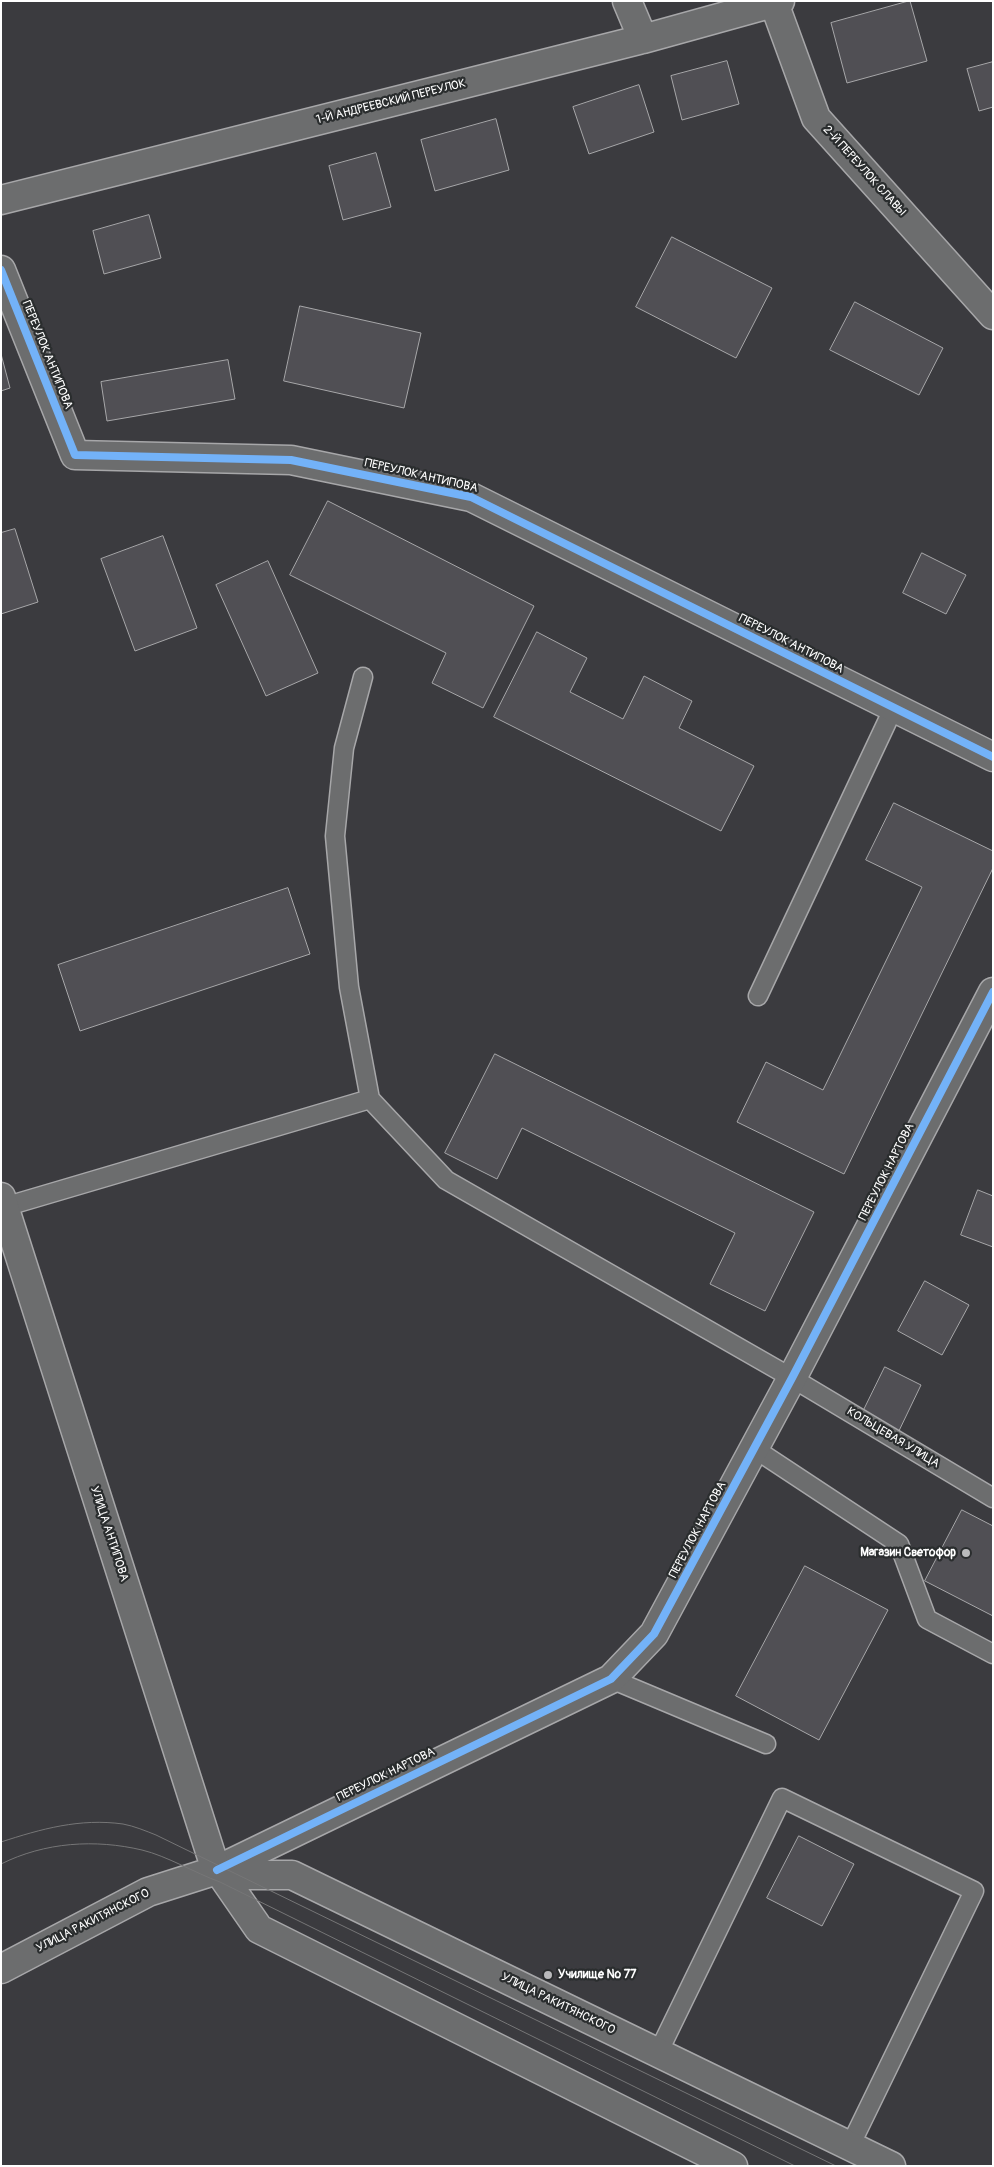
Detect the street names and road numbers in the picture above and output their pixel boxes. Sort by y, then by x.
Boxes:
street label: 1-Й АНДРЕЕВСКИЙ ПЕРЕУЛОК [315,76,467,128]
street label: 2-Й ПЕРЕУЛОК СЛАВЫ [820,123,908,219]
street label: ПЕРЕУЛОК АНТИПОВА [19,299,75,411]
street label: ПЕРЕУЛОК АНТИПОВА [363,456,479,496]
street label: ПЕРЕУЛОК АНТИПОВА [736,611,846,677]
street label: ПЕРЕУЛОК НАРТОВА [856,1121,918,1223]
street label: КОЛЬЦЕВАЯ УЛИЦА [844,1405,942,1471]
street label: ПЕРЕУЛОК НАРТОВА [666,1479,730,1581]
street label: УЛИЦА АНТИПОВА [87,1485,131,1583]
street label: ПЕРЕУЛОК НАРТОВА [335,1745,437,1805]
street label: УЛИЦА РАКИТЯНСКОГО [34,1886,152,1956]
street label: УЛИЦА РАКИТЯНСКОГО [499,1970,617,2038]

